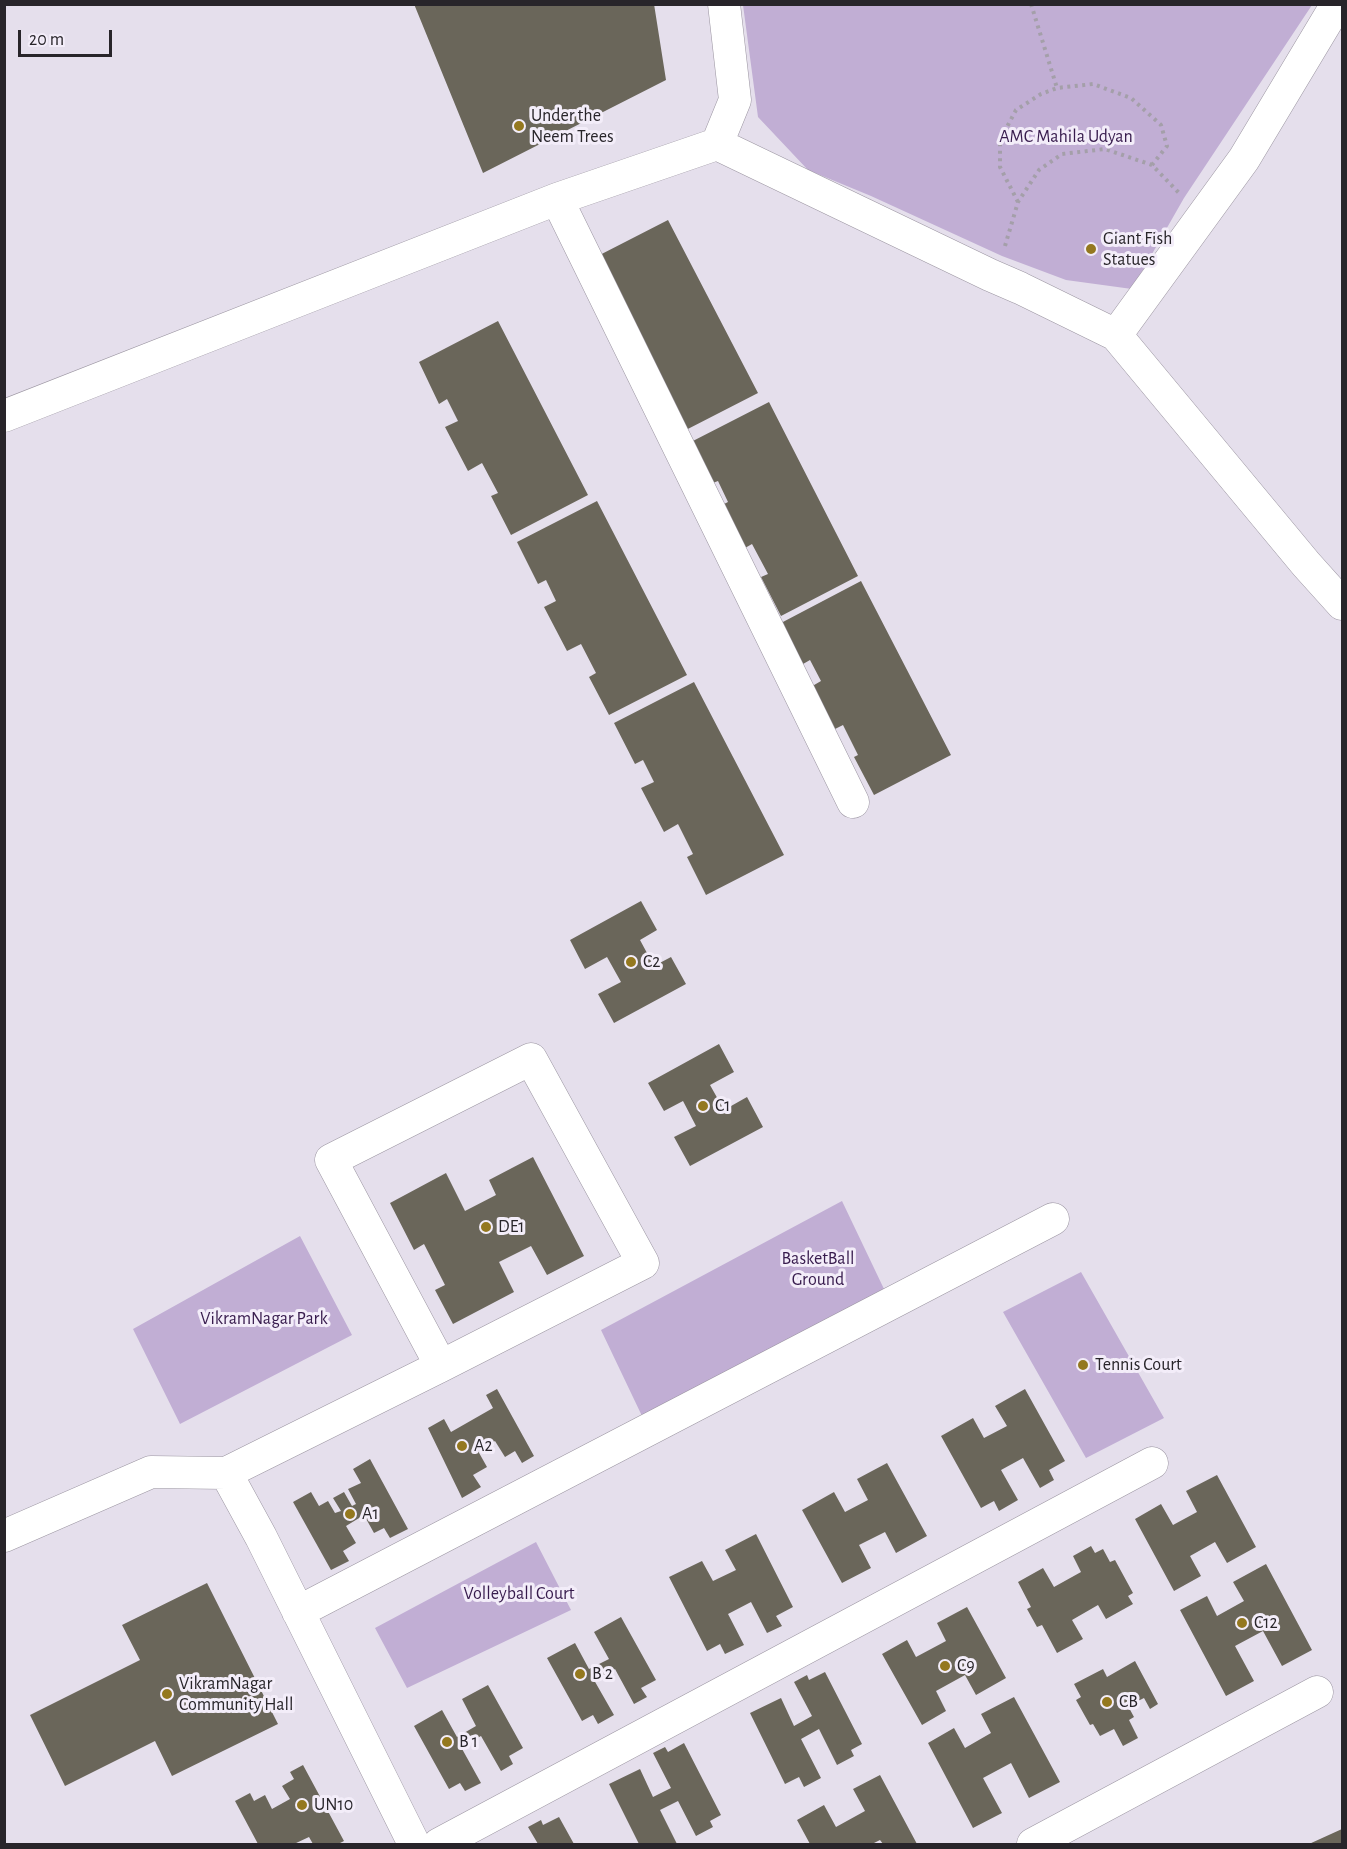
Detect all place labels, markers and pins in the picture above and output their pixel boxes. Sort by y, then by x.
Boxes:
place label: Under the Neem Trees [531,105,614,148]
marker: Under the Neem Trees [512,119,526,133]
place label: Giant Fish Statues [1103,228,1172,270]
marker: Giant Fish Statues [1084,242,1098,256]
place label: C2 [643,951,661,973]
marker: C2 [624,955,638,969]
place label: C1 [715,1095,731,1117]
marker: C1 [696,1099,710,1113]
place label: DE1 [498,1216,524,1238]
marker: DE1 [479,1220,493,1234]
place label: Tennis Court [1095,1354,1182,1376]
marker: Tennis Court [1076,1358,1090,1372]
place label: A2 [474,1435,493,1457]
marker: A2 [455,1439,469,1453]
place label: A1 [362,1503,379,1525]
marker: A1 [343,1507,357,1521]
place label: C12 [1254,1612,1278,1634]
marker: C12 [1235,1616,1249,1630]
place label: C9 [957,1655,975,1677]
marker: C9 [938,1659,952,1673]
place label: B 2 [592,1663,613,1685]
marker: B 2 [573,1667,587,1681]
place label: VikramNagar Community Hall [179,1673,293,1716]
marker: VikramNagar Community Hall [160,1687,174,1701]
place label: CB [1119,1691,1138,1713]
marker: CB [1100,1695,1114,1709]
place label: B 1 [459,1731,478,1753]
marker: B 1 [440,1735,454,1749]
place label: UN10 [314,1794,353,1816]
marker: UN10 [295,1798,309,1812]

